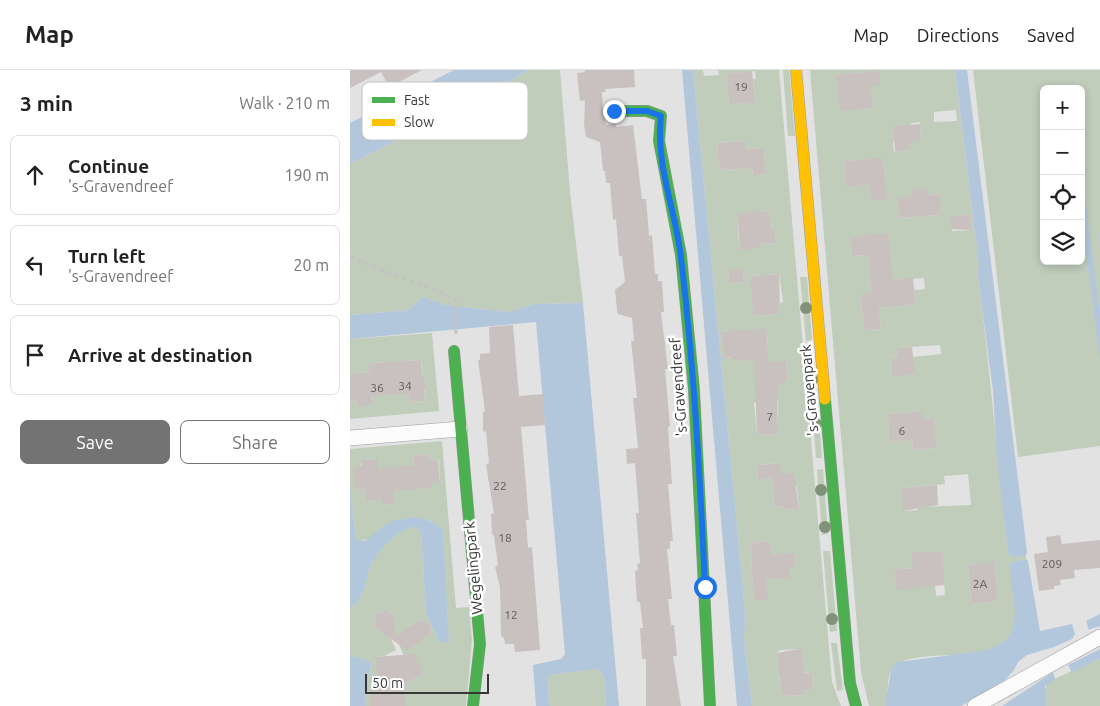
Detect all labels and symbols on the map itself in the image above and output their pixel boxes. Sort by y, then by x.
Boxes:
house number: 19 [734,80,748,93]
legend [362,82,528,140]
text: Fast [404,92,430,108]
route end [603,100,626,123]
text: Slow [404,114,434,130]
street label: 's-Gravendreef [666,337,690,437]
street label: 's-Gravenpark [797,343,821,436]
house number: 34 [398,379,412,392]
house number: 36 [370,381,384,394]
house number: 7 [767,410,773,423]
house number: 6 [899,424,906,437]
house number: 22 [493,479,507,492]
street label: Wegelingpark [460,520,486,615]
house number: 18 [498,531,512,544]
house number: 209 [1042,557,1062,570]
route start [694,576,717,599]
house number: 2A [973,577,987,590]
house number: 12 [504,608,518,621]
scale bar [365,671,489,694]

